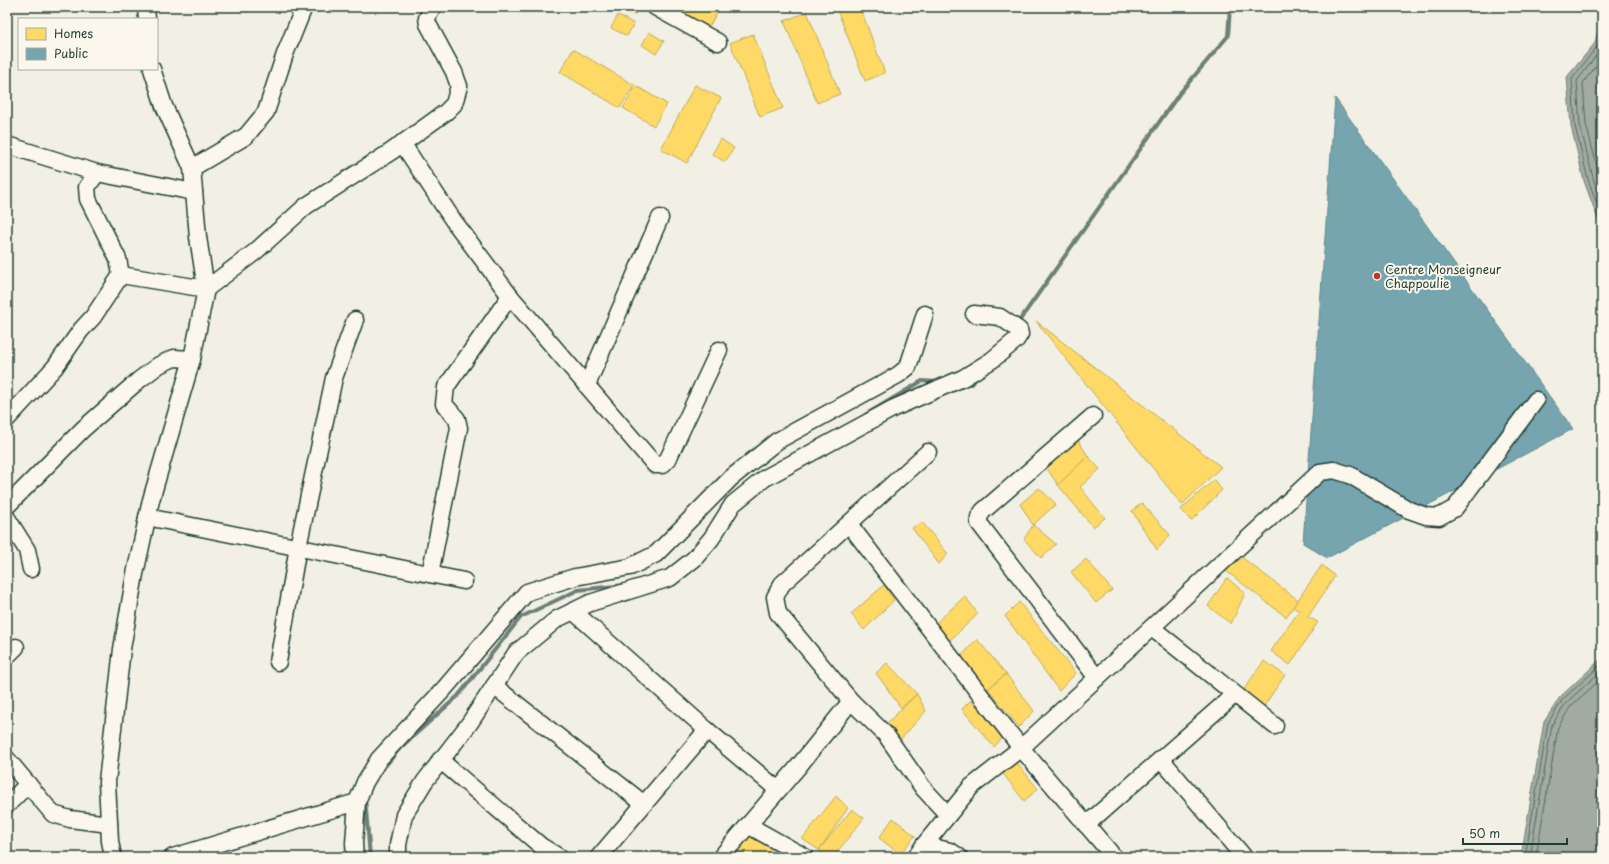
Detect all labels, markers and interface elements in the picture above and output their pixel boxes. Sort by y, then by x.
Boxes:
legend [18,18,158,70]
text: Homes [54,24,93,42]
text: Public [54,44,88,62]
place label: Centre Monseigneur Chappoulie [1385,260,1502,292]
marker: Centre Monseigneur Chappoulie [1372,271,1382,281]
scale bar [1463,820,1567,846]
text: 50 m [1469,824,1500,842]

